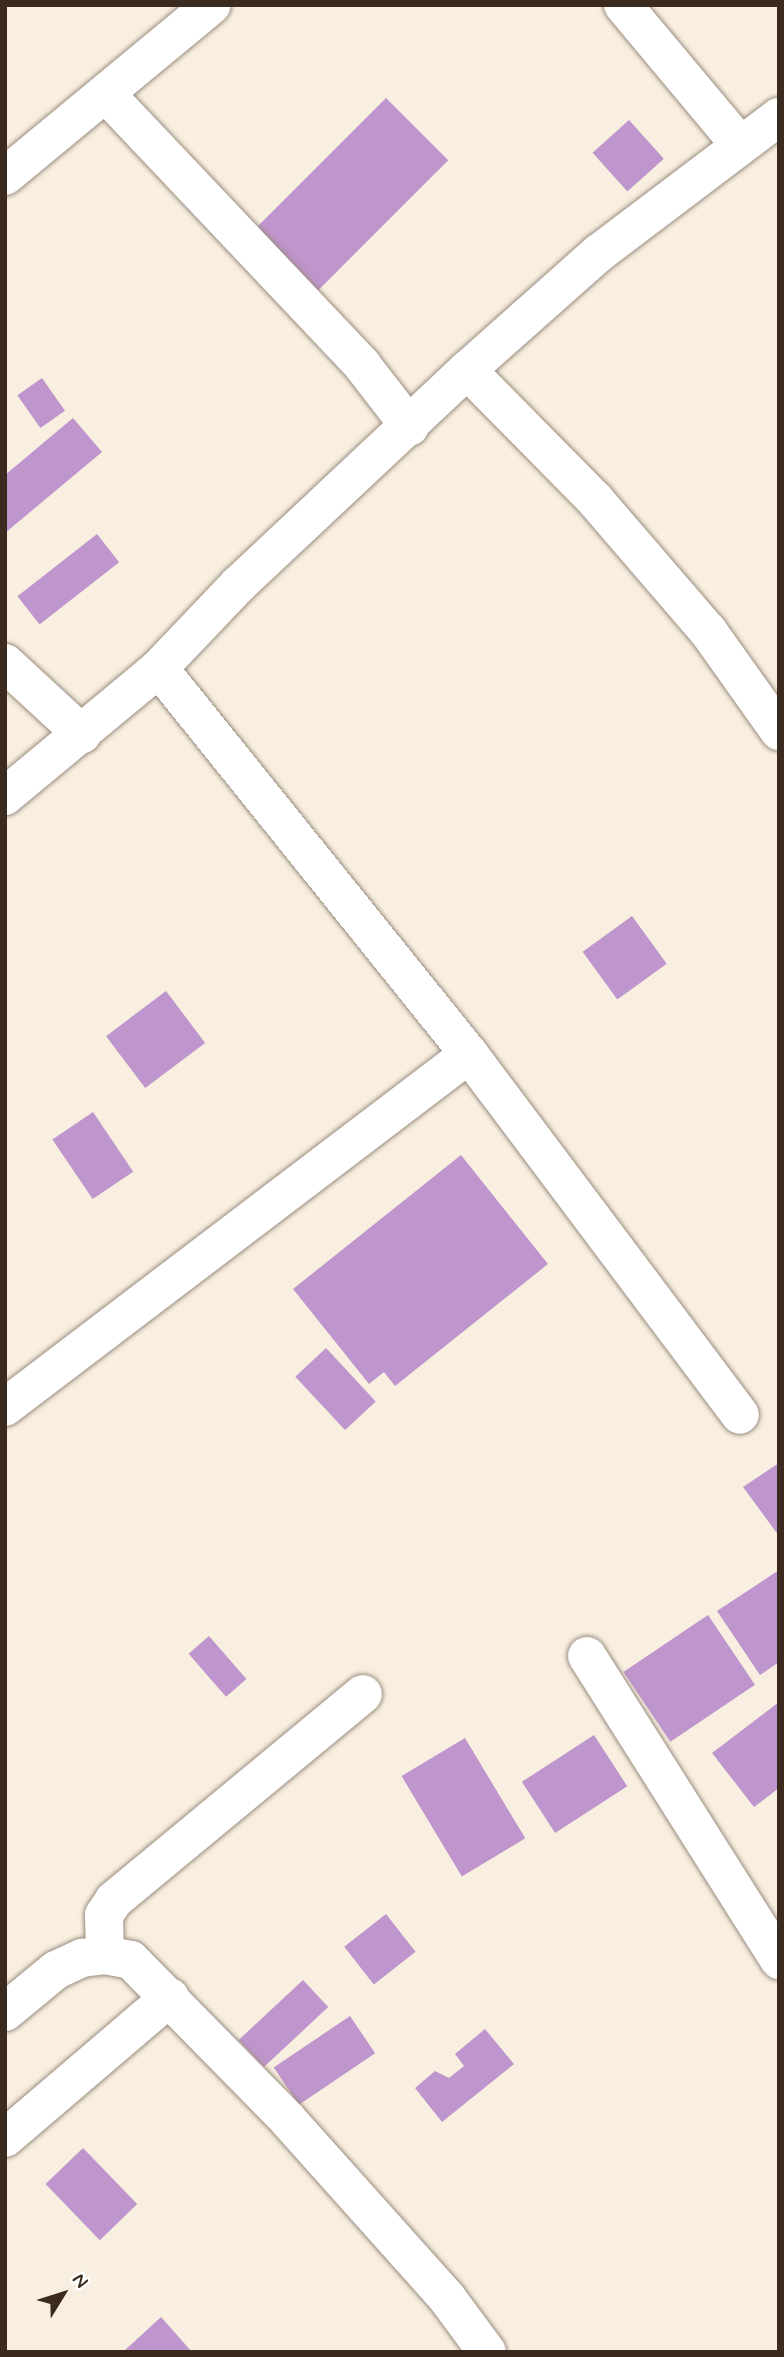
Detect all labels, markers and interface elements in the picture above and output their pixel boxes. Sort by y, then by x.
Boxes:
north arrow [28,2259,98,2329]
text: N [66,2268,94,2293]

